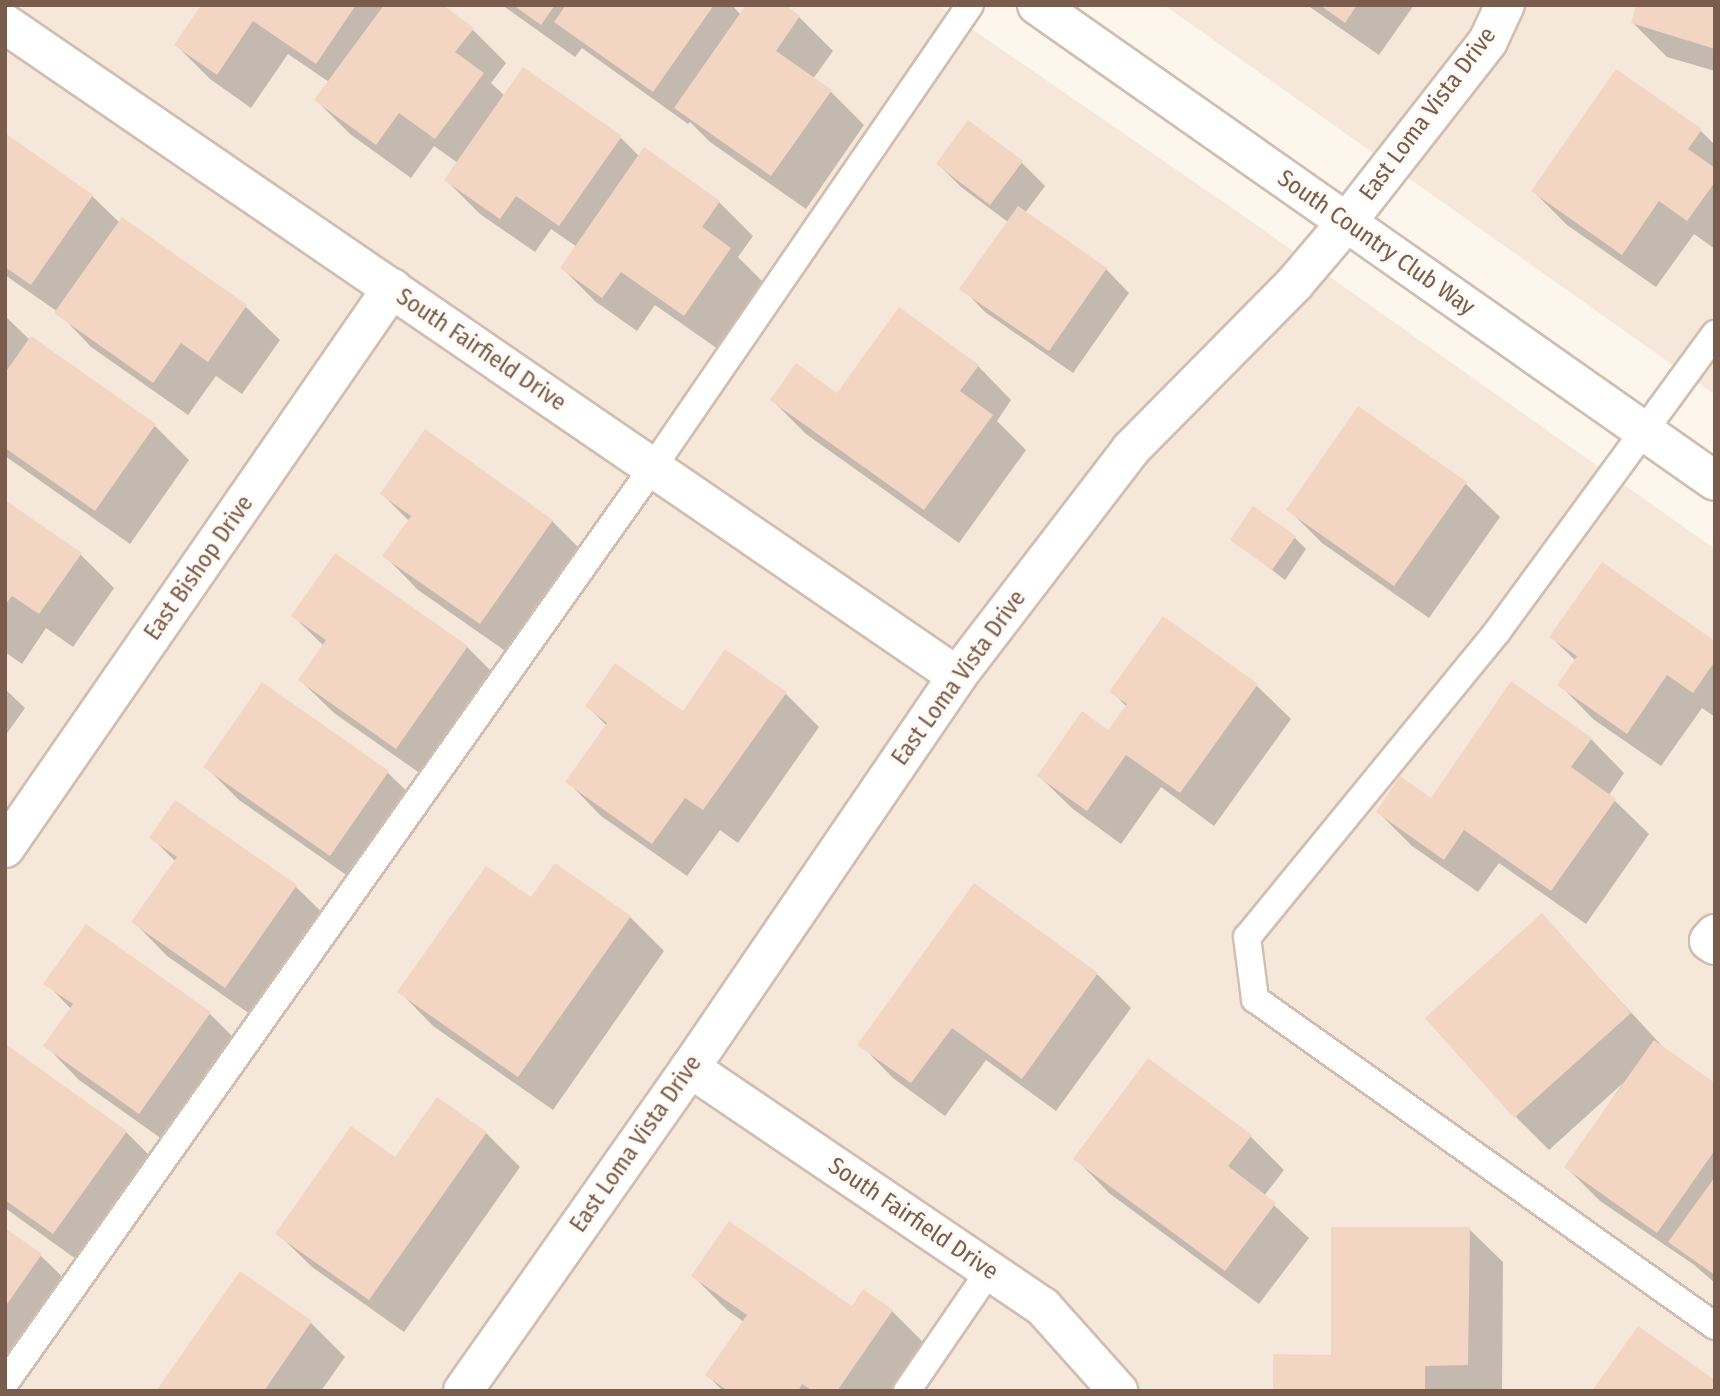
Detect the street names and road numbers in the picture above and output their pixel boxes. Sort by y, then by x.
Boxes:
street label: East Loma Vista Drive [1354,22,1502,206]
street label: South Country Club Way [1272,164,1480,322]
street label: South Fairfield Drive [391,283,571,417]
street label: East Bishop Drive [138,490,260,646]
street label: East Loma Vista Drive [886,585,1032,771]
street label: East Loma Vista Drive [564,1050,708,1238]
street label: South Fairfield Drive [823,1152,1003,1286]

